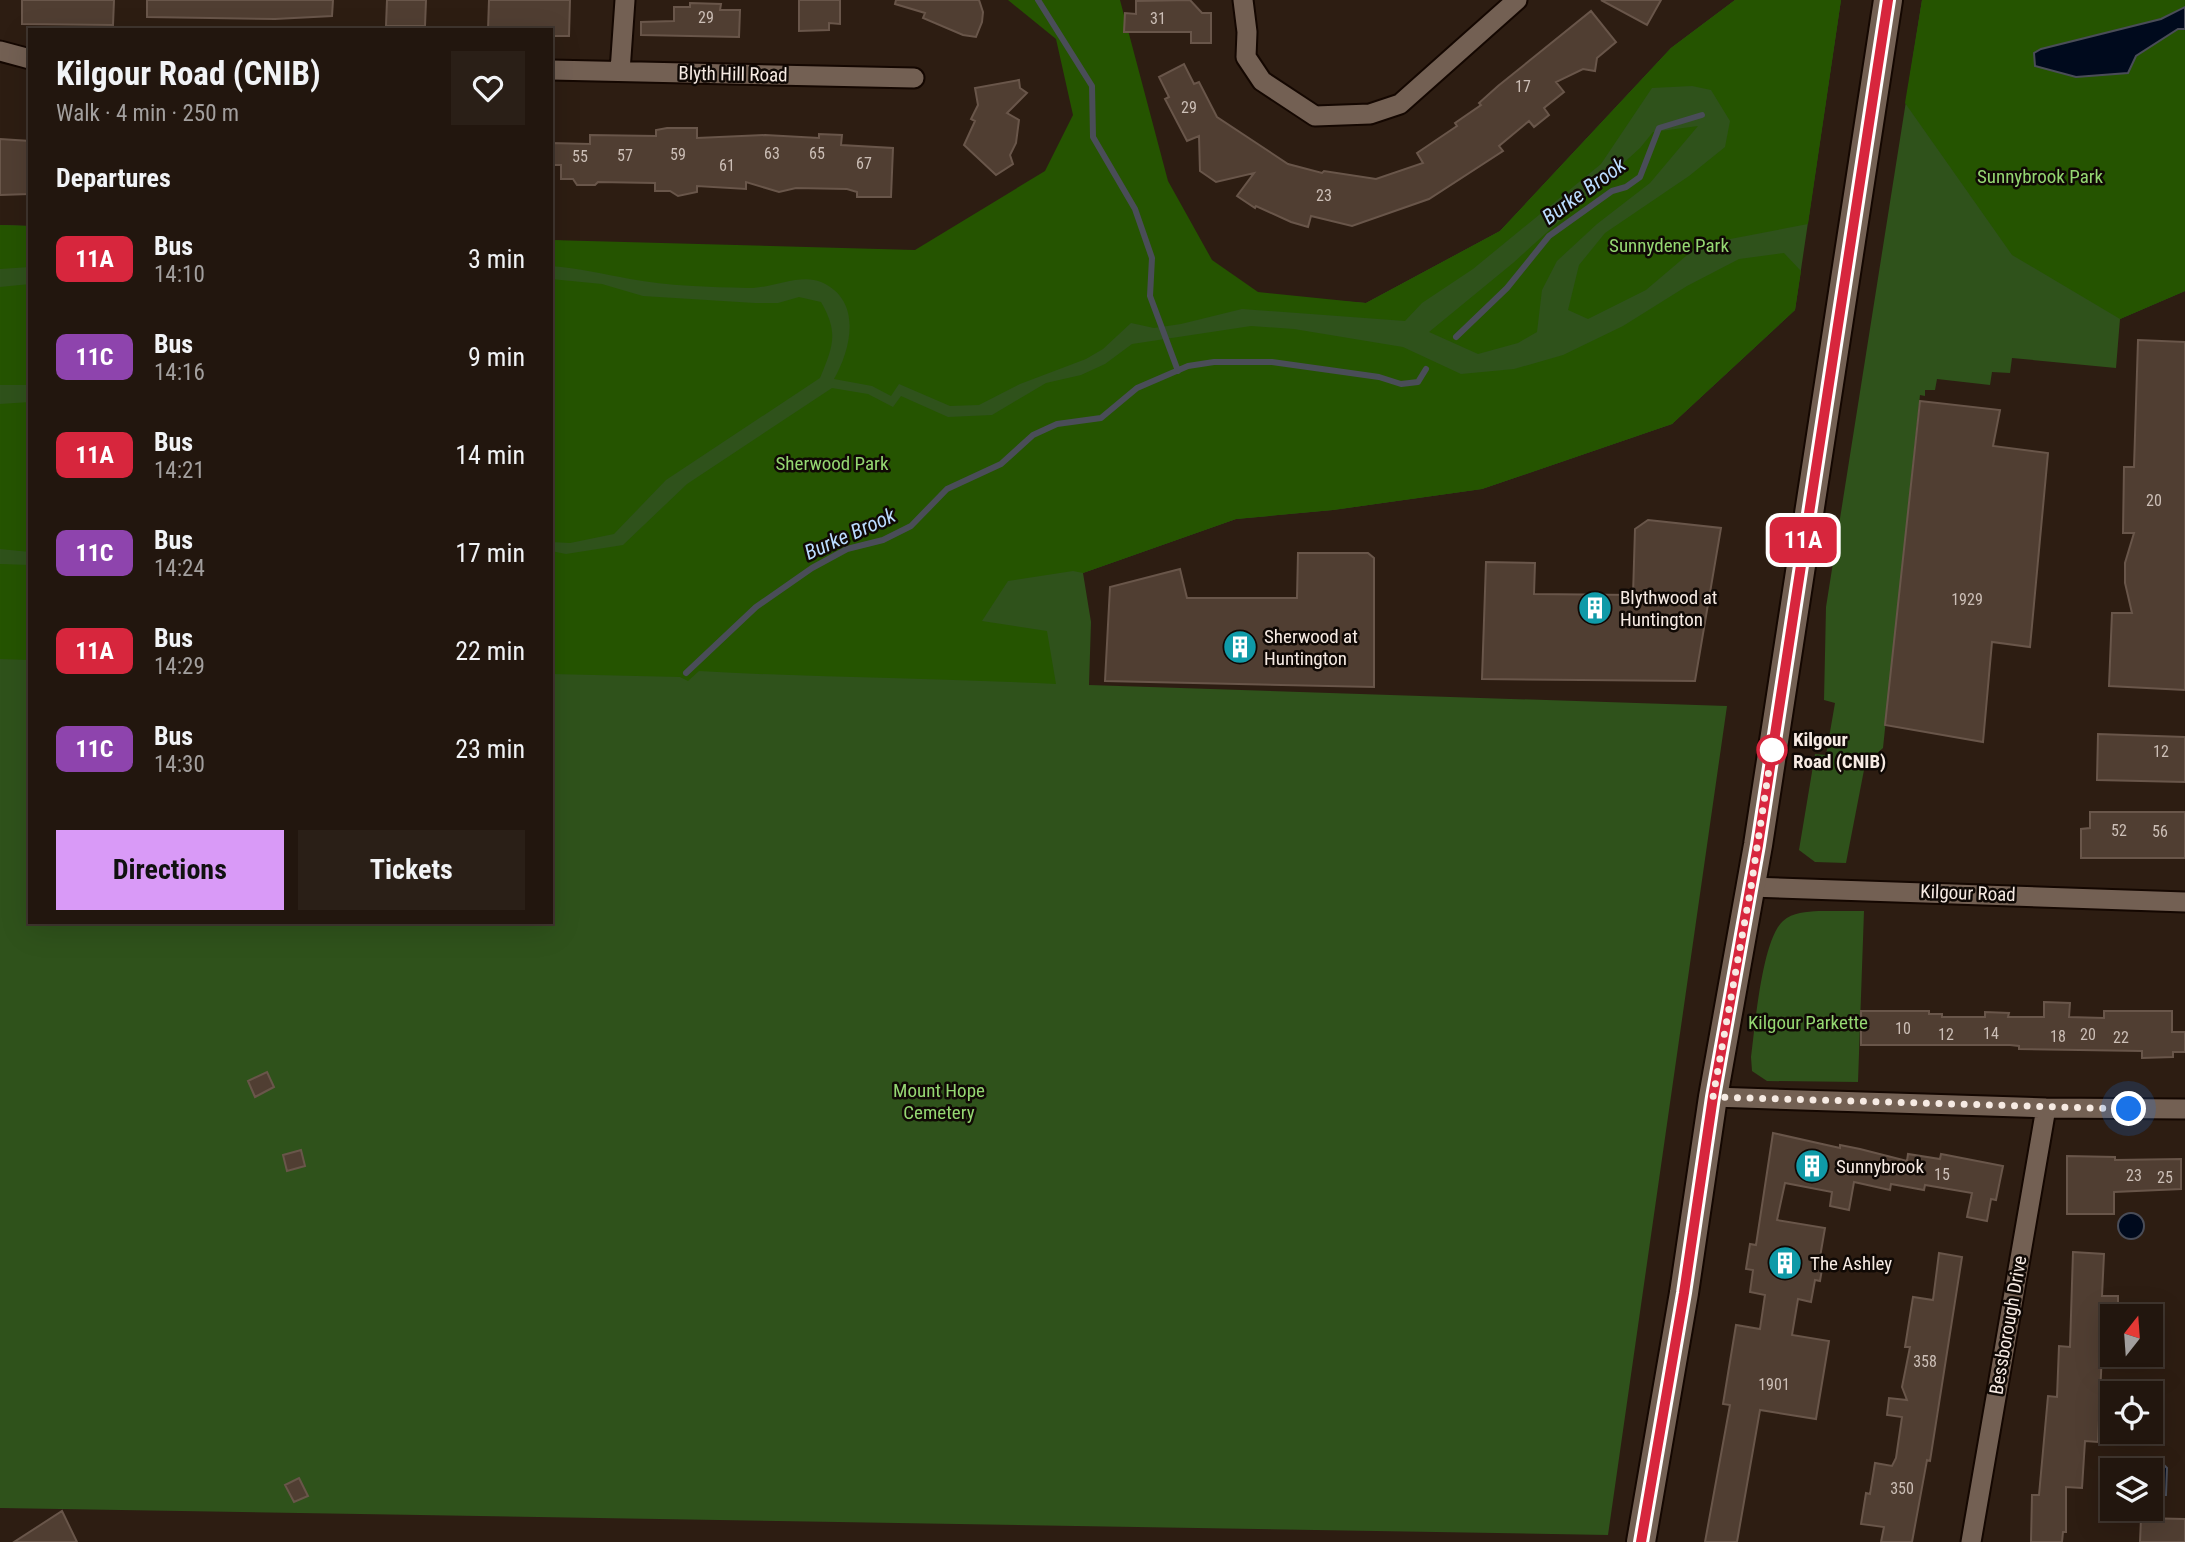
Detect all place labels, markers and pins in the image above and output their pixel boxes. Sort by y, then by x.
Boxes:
place label: Blythwood at Huntington [1620,586,1717,631]
building icon: Blythwood at Huntington [1576,589,1614,627]
place label: Sherwood at Huntington [1264,625,1358,670]
building icon: Sherwood at Huntington [1221,628,1259,666]
place label: Kilgour Road (CNIB) [1793,728,1886,773]
marker: Kilgour Road (CNIB) [1757,735,1787,765]
building icon: Sunnybrook [1793,1147,1831,1185]
place label: Sunnybrook [1836,1155,1924,1178]
building icon: The Ashley [1766,1244,1804,1282]
place label: The Ashley [1810,1252,1892,1275]

